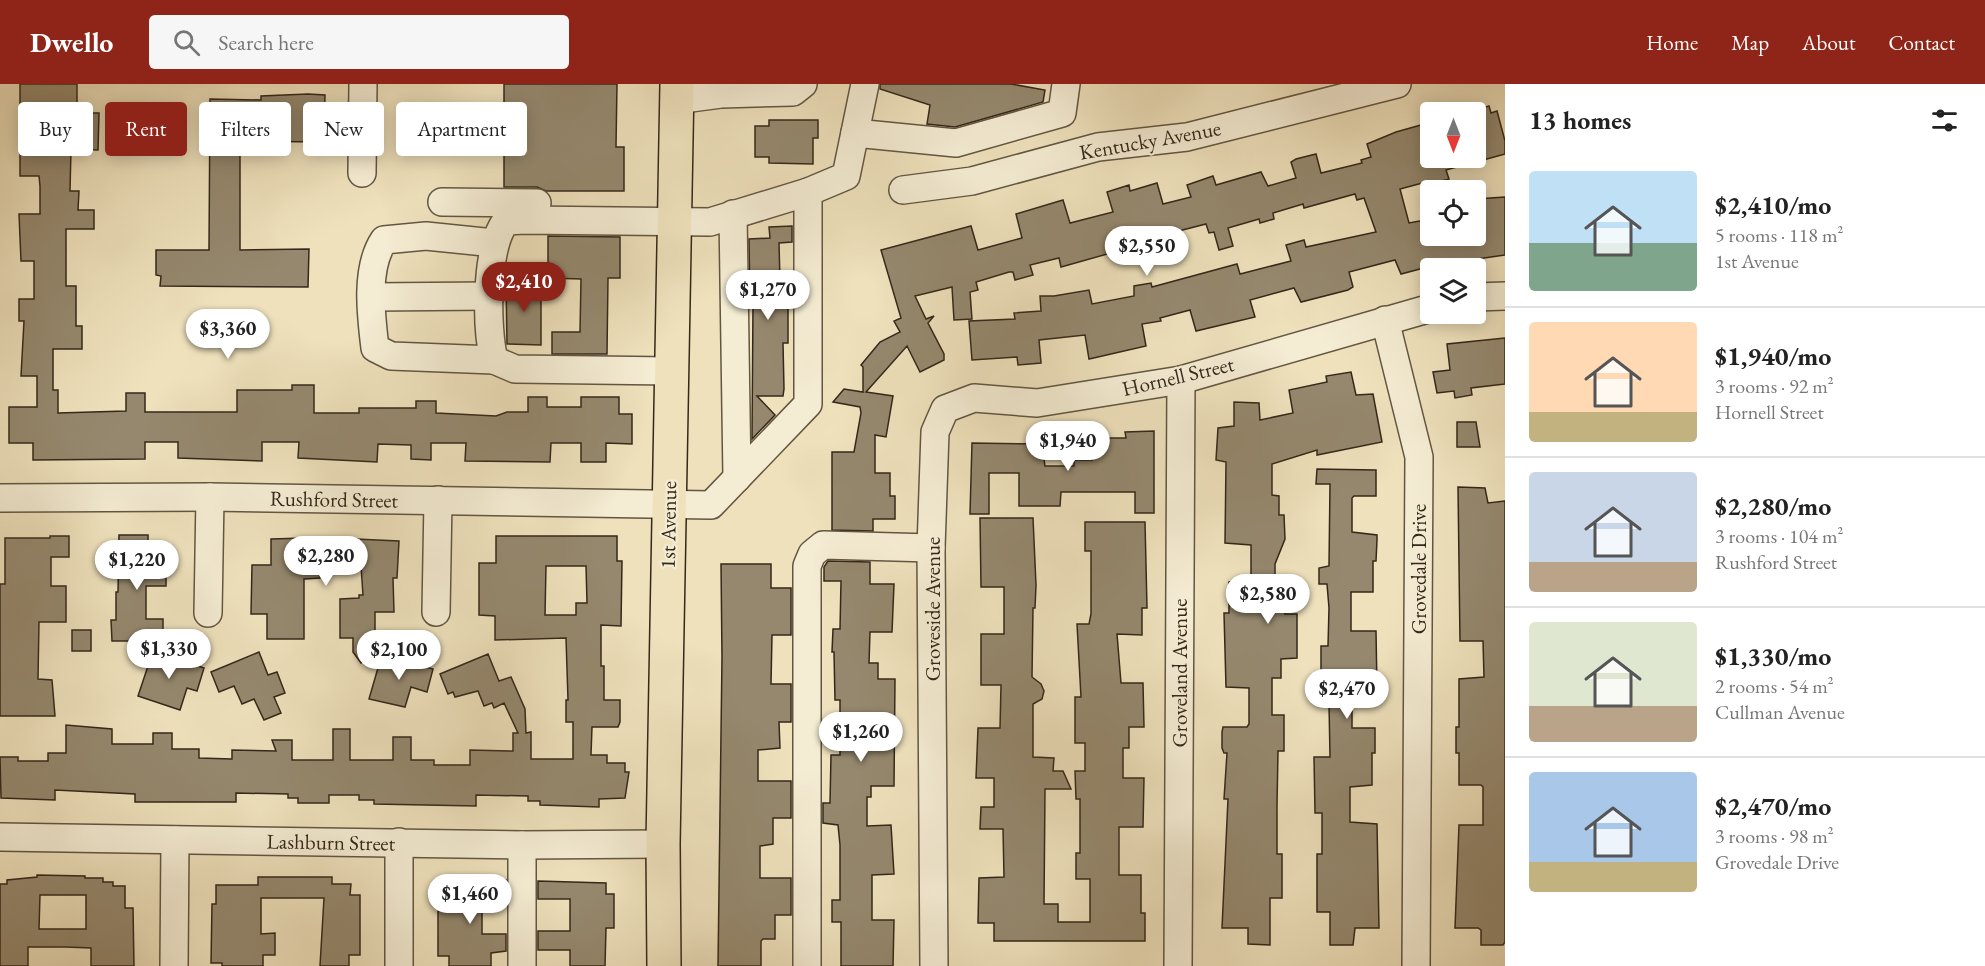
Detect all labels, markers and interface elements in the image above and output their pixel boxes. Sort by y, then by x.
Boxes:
search box [149,15,569,69]
text: Dwello [30,24,113,60]
icon: search [170,26,203,59]
text: Search here [218,28,314,57]
text: Home [1646,29,1698,56]
text: Map [1731,29,1769,56]
text: About [1802,29,1855,56]
text: Contact [1888,29,1955,56]
chip: Buy [18,102,93,156]
chip: Rent [105,102,187,156]
chip: Filters [199,102,291,156]
chip: New [303,102,384,156]
chip: Apartment [396,102,527,156]
north arrow [1420,102,1486,168]
map controls [1420,102,1486,324]
text: 13 homes [1529,103,1631,137]
icon: filters [1928,104,1961,137]
street label: Kentucky Avenue [1077,114,1223,166]
button: locate [1420,180,1486,246]
text: $2,410/mo [1715,188,1831,222]
icon: home [1577,195,1649,267]
text: 5 rooms · 118 m² [1715,222,1843,248]
pin: $2,550 [1098,226,1196,277]
text: $2,550 [1119,232,1175,258]
text: 1st Avenue [1715,248,1799,274]
button: layers [1420,258,1486,324]
pin: $2,410 [475,262,573,313]
text: $2,410 [496,268,552,294]
pin: $1,270 [719,270,817,321]
text: $1,270 [740,276,796,302]
pin: $3,360 [179,309,277,360]
text: $3,360 [200,315,256,341]
text: $1,940/mo [1715,339,1831,373]
icon: home [1577,346,1649,418]
street label: Hornell Street [1119,350,1237,402]
text: 3 rooms · 92 m² [1715,373,1834,399]
text: Hornell Street [1715,399,1824,425]
pin: $1,940 [1019,421,1117,472]
text: $1,940 [1040,427,1096,453]
street label: 1st Avenue [654,481,682,569]
street label: Rushford Street [270,484,399,514]
text: $2,280/mo [1715,489,1831,523]
icon: home [1577,496,1649,568]
street label: Grovedale Drive [1405,504,1432,634]
text: 3 rooms · 104 m² [1715,523,1843,549]
pin: $2,280 [277,536,375,587]
street label: Groveside Avenue [919,537,946,681]
pin: $1,220 [88,540,186,591]
text: $2,280 [298,542,354,568]
text: $1,220 [109,546,165,572]
text: Rushford Street [1715,549,1837,575]
pin: $2,580 [1219,574,1317,625]
text: $2,580 [1240,580,1296,606]
street label: Groveland Avenue [1166,599,1193,747]
pin: $1,330 [120,629,218,680]
pin: $2,100 [350,630,448,681]
text: $1,330 [141,635,197,661]
text: $2,100 [371,636,427,662]
text: $1,330/mo [1715,639,1831,673]
icon: home [1577,646,1649,718]
pin: $2,470 [1298,669,1396,720]
text: 2 rooms · 54 m² [1715,673,1834,699]
text: $2,470 [1319,675,1375,701]
text: Cullman Avenue [1715,699,1845,725]
pin: $1,260 [812,712,910,763]
text: $1,260 [833,718,889,744]
text: $2,470/mo [1715,789,1831,823]
icon: home [1577,796,1649,868]
text: 3 rooms · 98 m² [1715,823,1834,849]
street label: Lashburn Street [266,827,396,857]
text: Grovedale Drive [1715,849,1839,875]
pin: $1,460 [421,874,519,925]
text: $1,460 [442,880,498,906]

